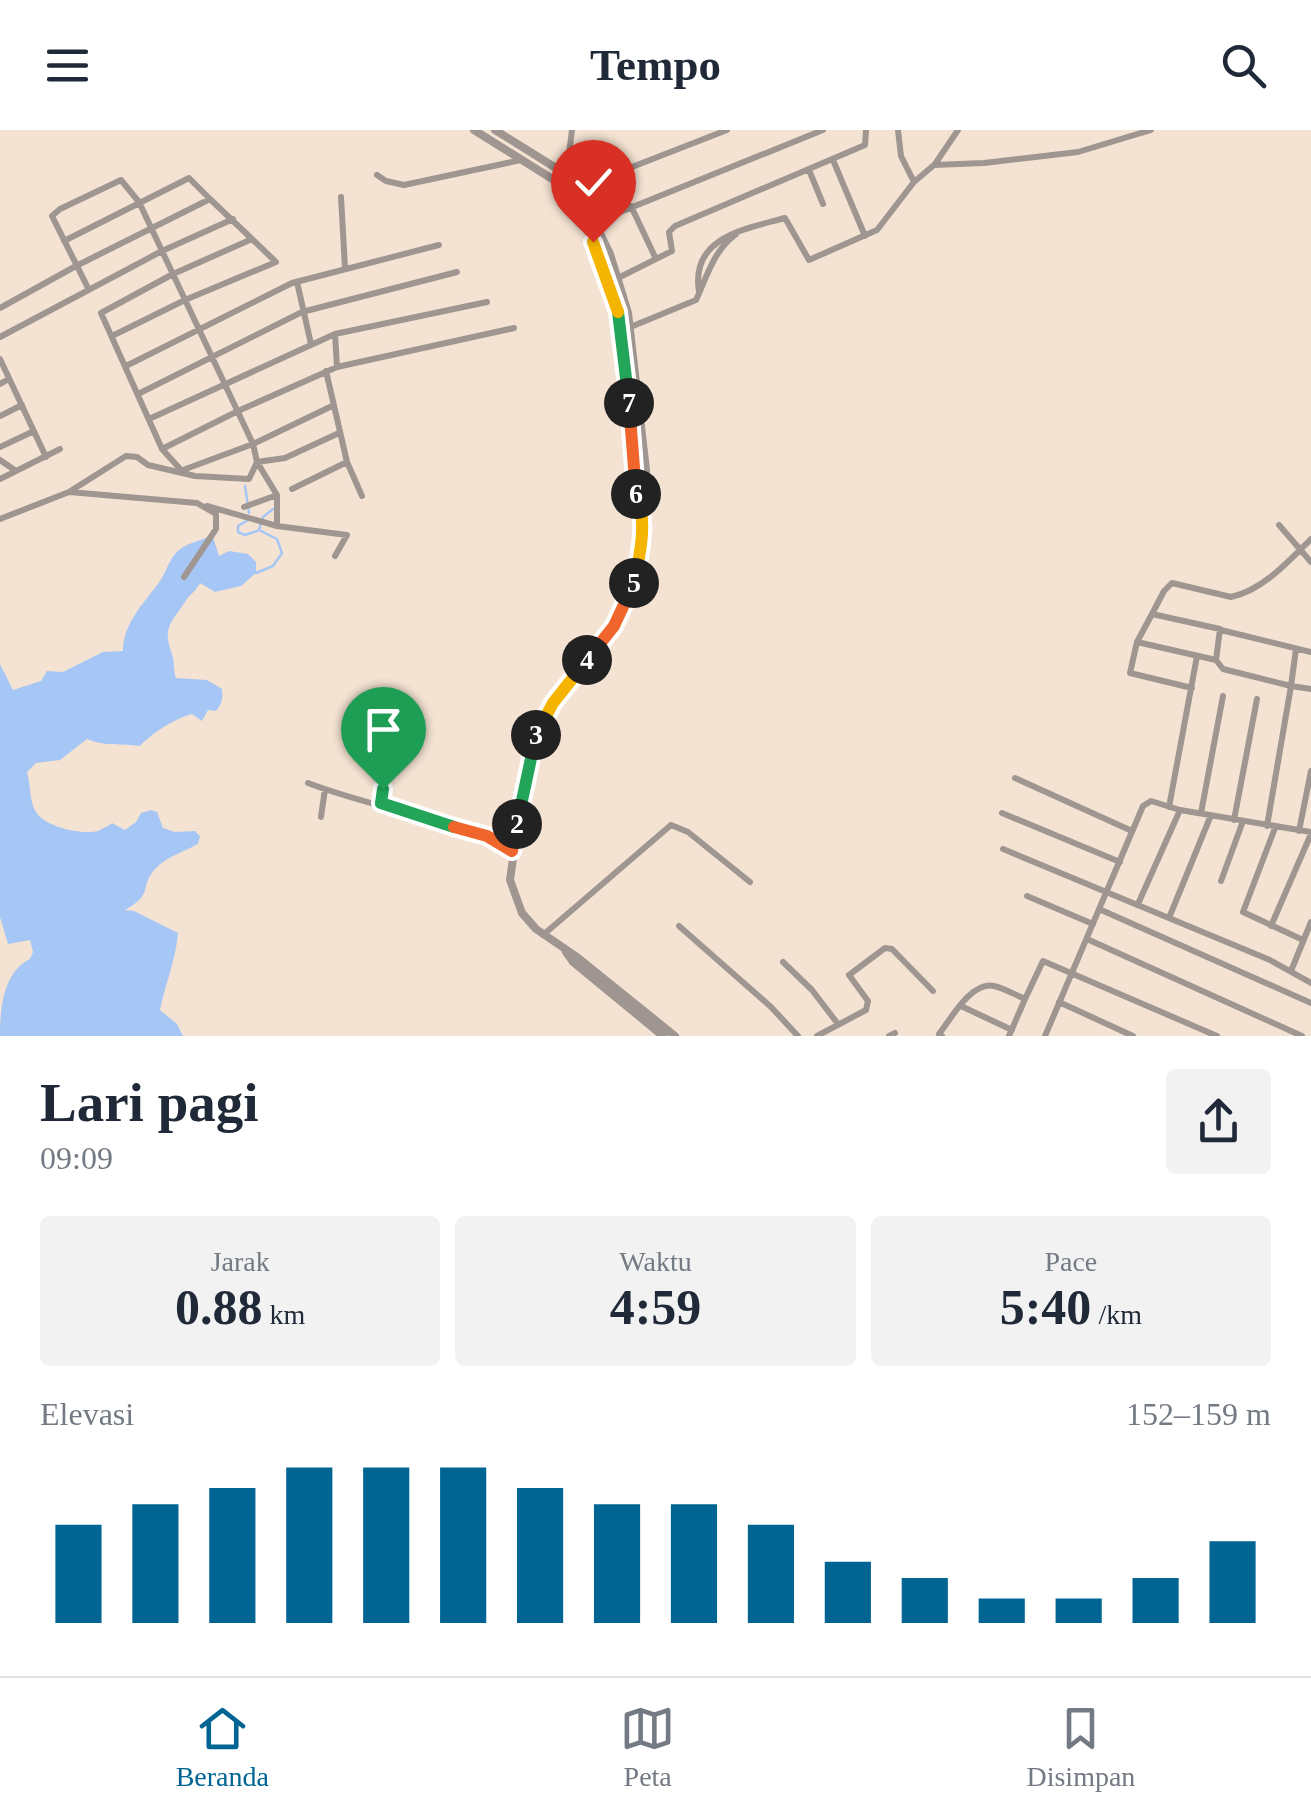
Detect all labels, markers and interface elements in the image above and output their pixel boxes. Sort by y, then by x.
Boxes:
icon: menu [40,38,95,93]
icon: search [1216,38,1271,93]
text: Tempo [590,40,721,90]
pin [551,140,636,243]
icon: check [566,155,621,210]
pin: 7 [604,378,654,428]
text: 7 [622,387,636,418]
pin: 6 [611,469,661,519]
text: 6 [629,478,643,509]
pin: 5 [609,558,659,608]
text: 5 [627,567,641,598]
pin: 4 [562,635,612,685]
text: 4 [580,644,594,675]
pin [341,687,426,790]
icon: arrive [356,702,411,757]
pin: 3 [511,710,561,760]
text: 3 [529,719,543,750]
pin: 2 [492,799,542,849]
text: 2 [510,808,524,839]
button: share [1166,1069,1271,1174]
text: Lari pagi [40,1072,259,1133]
text: 09:09 [40,1140,113,1176]
text: Jarak [211,1246,270,1277]
text: Waktu [619,1246,692,1277]
text: Pace [1044,1246,1097,1277]
text: 0.88 [175,1279,263,1335]
text: 4:59 [610,1279,701,1335]
text: 5:40 [1000,1279,1091,1335]
text: km [263,1299,305,1330]
text: /km [1091,1299,1142,1330]
text: Elevasi [40,1396,134,1432]
text: 152–159 m [1126,1396,1271,1432]
tab: Beranda [176,1701,269,1793]
tab: Peta [620,1701,675,1793]
tab: Disimpan [1026,1701,1135,1793]

